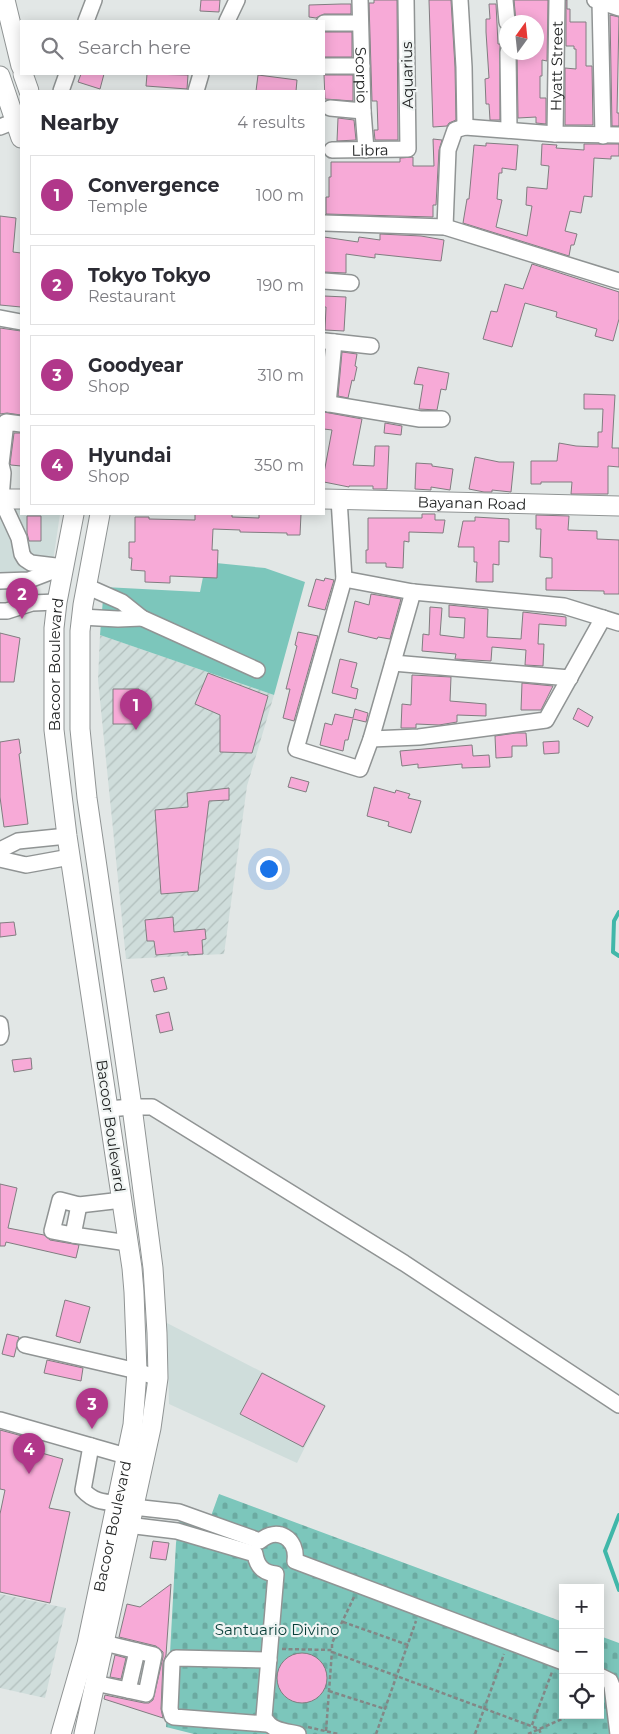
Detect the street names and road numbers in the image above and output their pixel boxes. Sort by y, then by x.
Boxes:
street label: Hyatt Street [546,21,566,111]
street label: Aquarius [397,41,417,109]
street label: Scorpio [352,46,372,103]
street label: Libra [351,140,389,159]
street label: Bayanan Road [417,492,527,513]
street label: Bacoor Boulevard [44,597,67,731]
street label: Bacoor Boulevard [92,1059,130,1193]
street label: Bacoor Boulevard [89,1459,135,1594]

